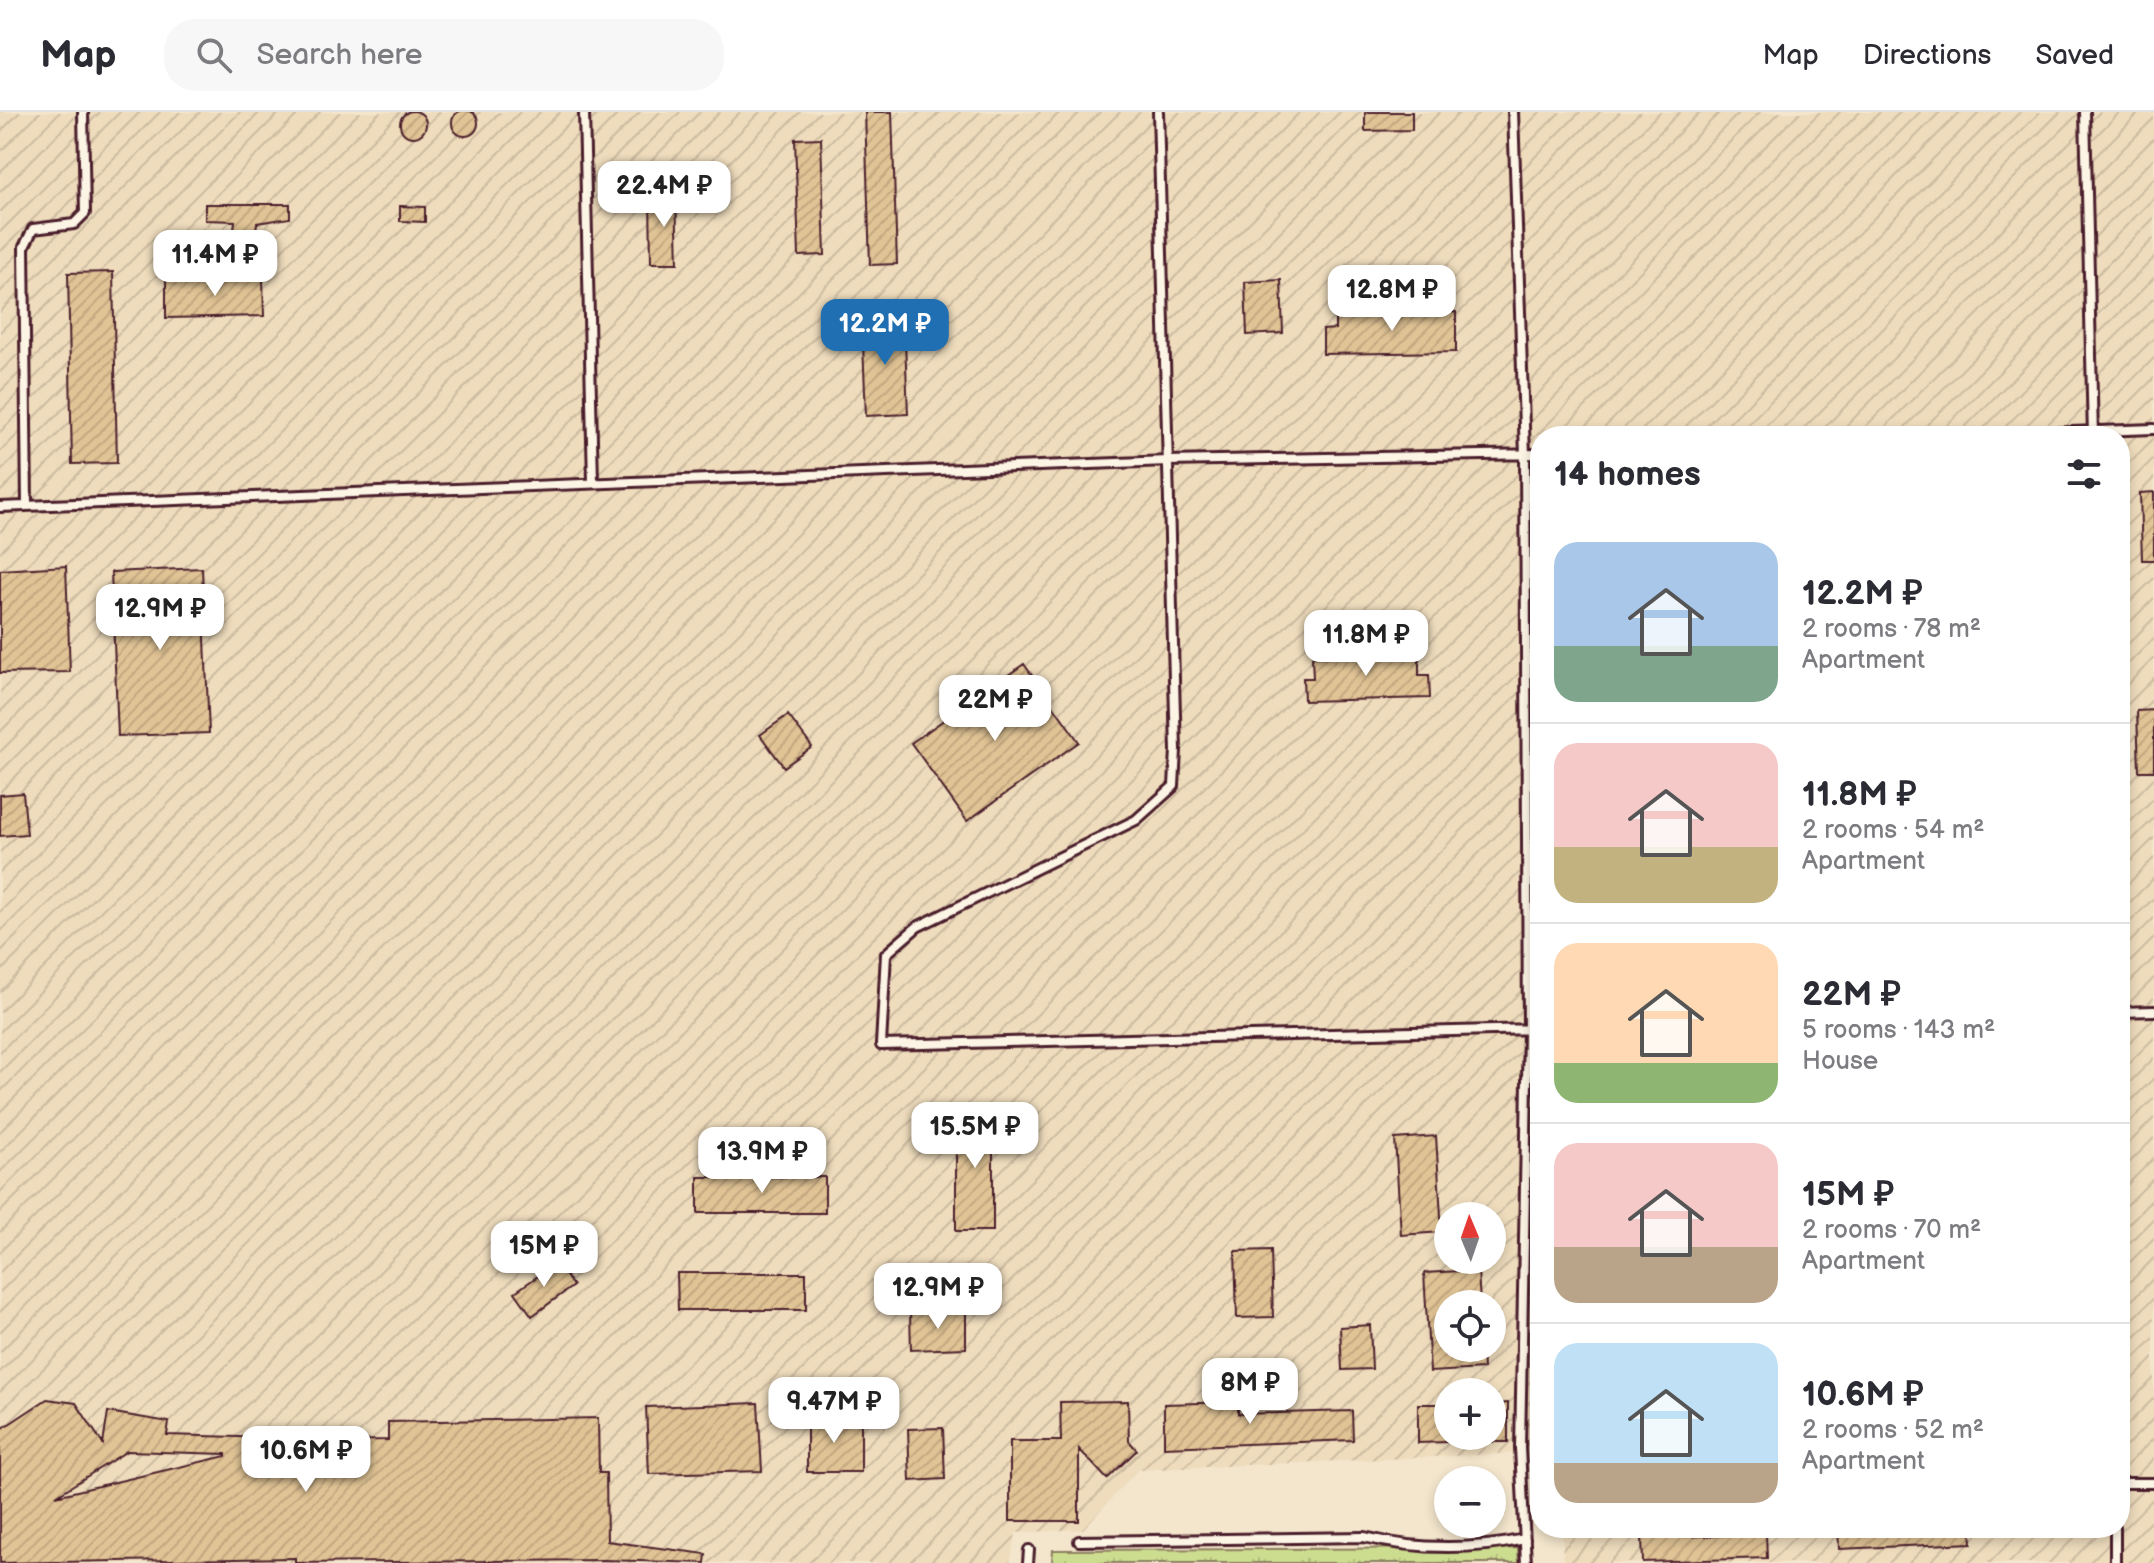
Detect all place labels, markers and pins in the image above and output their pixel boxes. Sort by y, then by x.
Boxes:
pin: 22.4M ₽ [590,161,738,229]
pin: 11.4M ₽ [141,230,289,298]
pin: 12.8M ₽ [1318,265,1466,333]
pin: 12.2M ₽ [811,299,959,367]
pin: 12.9M ₽ [86,584,234,652]
pin: 11.8M ₽ [1292,610,1440,678]
pin: 22M ₽ [939,675,1051,743]
pin: 15.5M ₽ [901,1102,1049,1170]
pin: 13.9M ₽ [688,1127,836,1195]
pin: 15M ₽ [488,1221,600,1289]
pin: 12.9M ₽ [864,1263,1012,1331]
pin: 8M ₽ [1203,1358,1297,1426]
pin: 9.47M ₽ [760,1377,908,1445]
pin: 10.6M ₽ [232,1426,380,1494]

